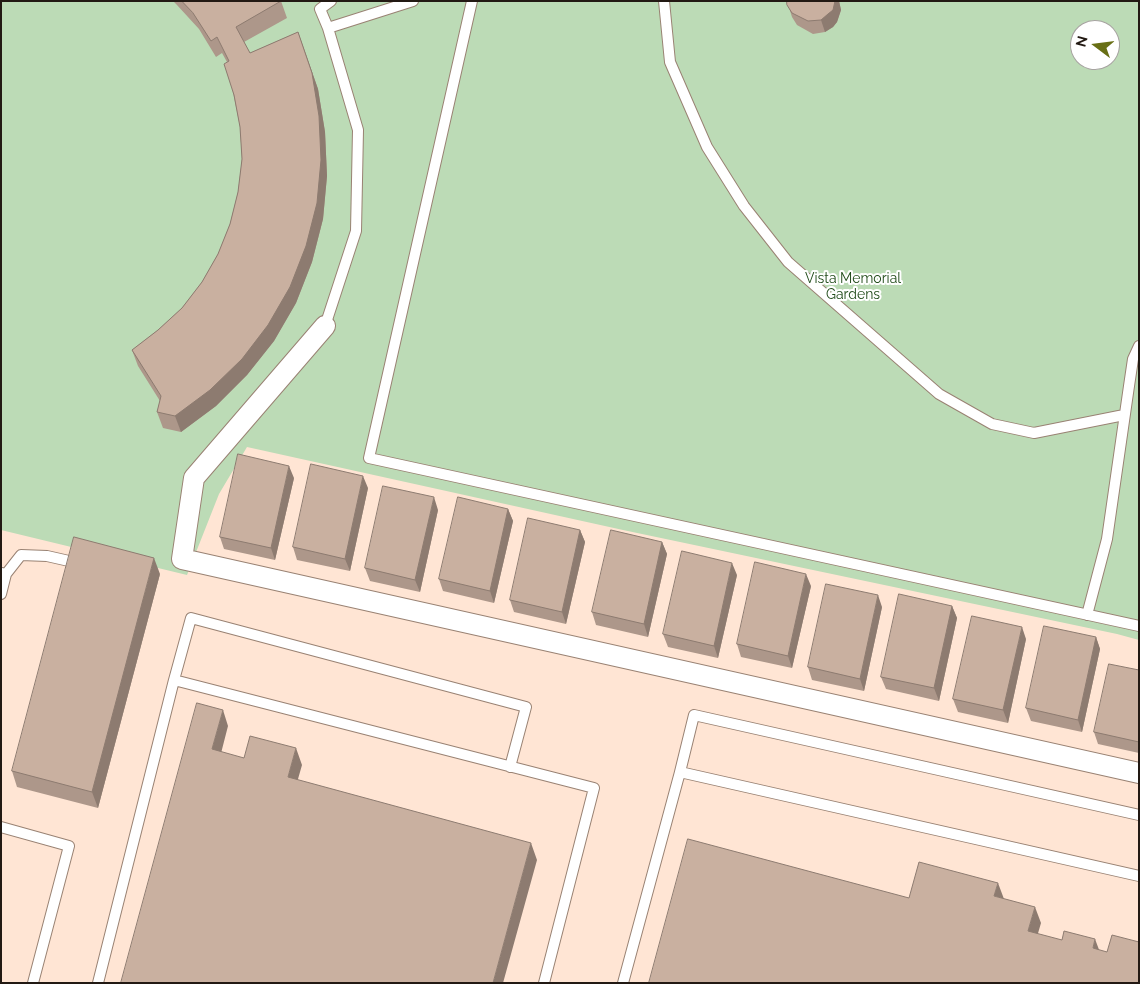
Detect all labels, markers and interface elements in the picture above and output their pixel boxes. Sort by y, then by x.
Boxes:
north arrow [1070,20,1120,70]
text: N [1072,34,1091,49]
park label: Vista Memorial Gardens [805,271,901,304]

